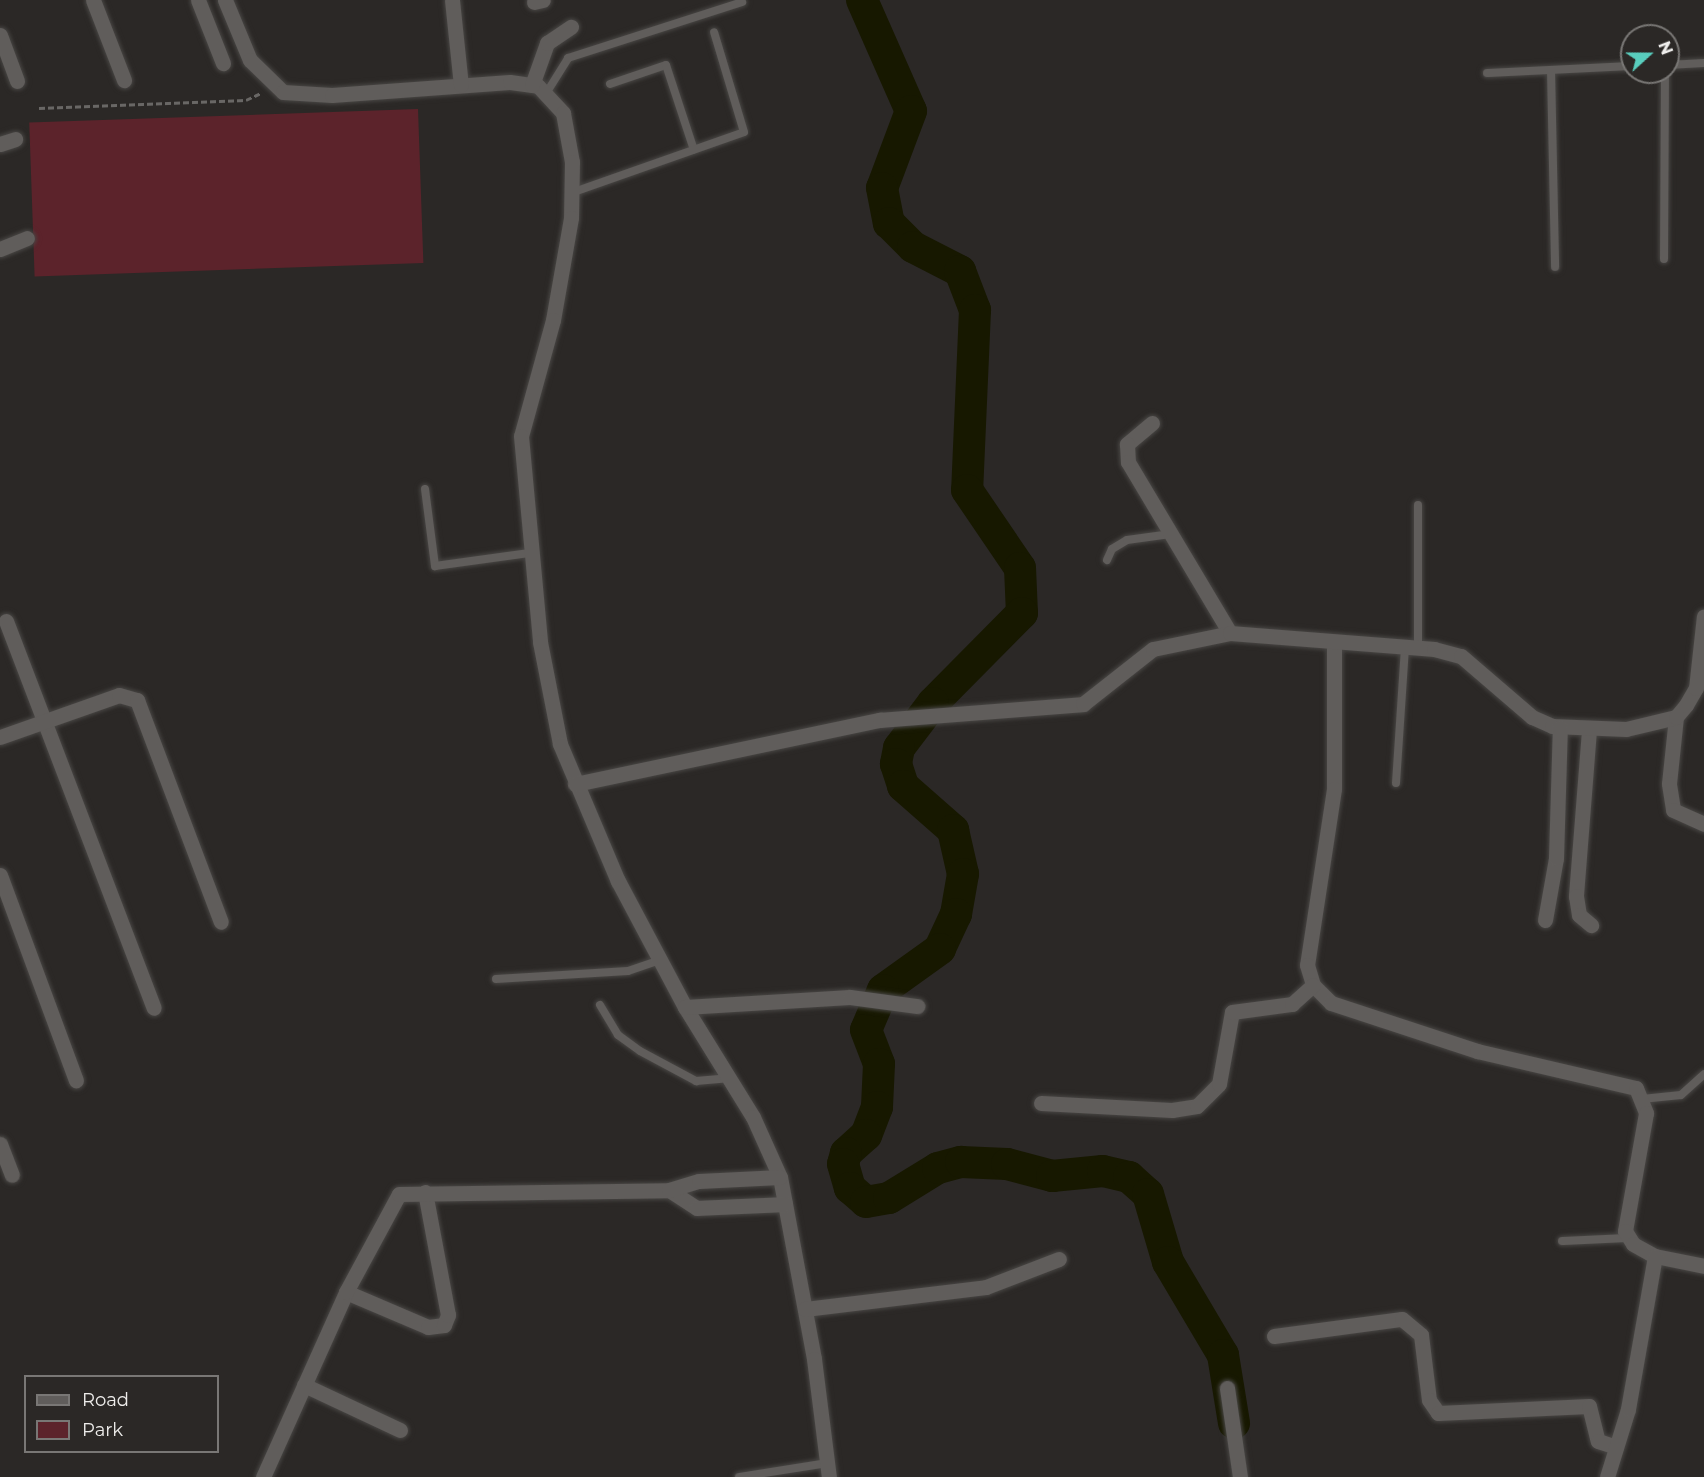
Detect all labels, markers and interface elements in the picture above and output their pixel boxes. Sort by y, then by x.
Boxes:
north arrow [1620,24,1680,84]
text: N [1654,39,1677,58]
legend [24,1375,219,1453]
text: Road [82,1389,129,1411]
text: Park [82,1419,123,1441]

